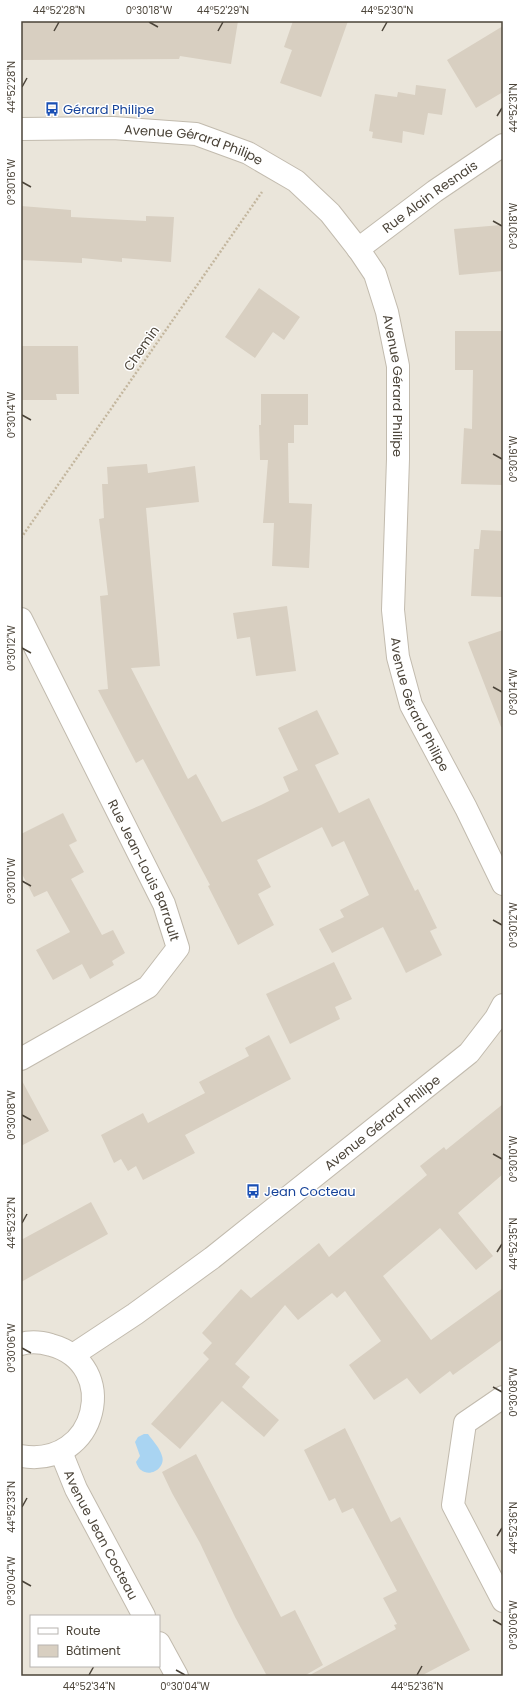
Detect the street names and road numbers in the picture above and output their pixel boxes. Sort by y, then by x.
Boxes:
street label: Avenue Gérard Philipe [123,120,267,170]
street label: Rue Alain Resnais [378,156,482,238]
street label: Avenue Gérard Philipe [378,313,407,457]
street label: Chemin [119,322,164,375]
street label: Avenue Gérard Philipe [386,636,454,775]
street label: Rue Jean-Louis Barrault [103,796,184,944]
street label: Avenue Gérard Philipe [320,1071,444,1175]
street label: Avenue Jean Cocteau [59,1467,143,1603]

